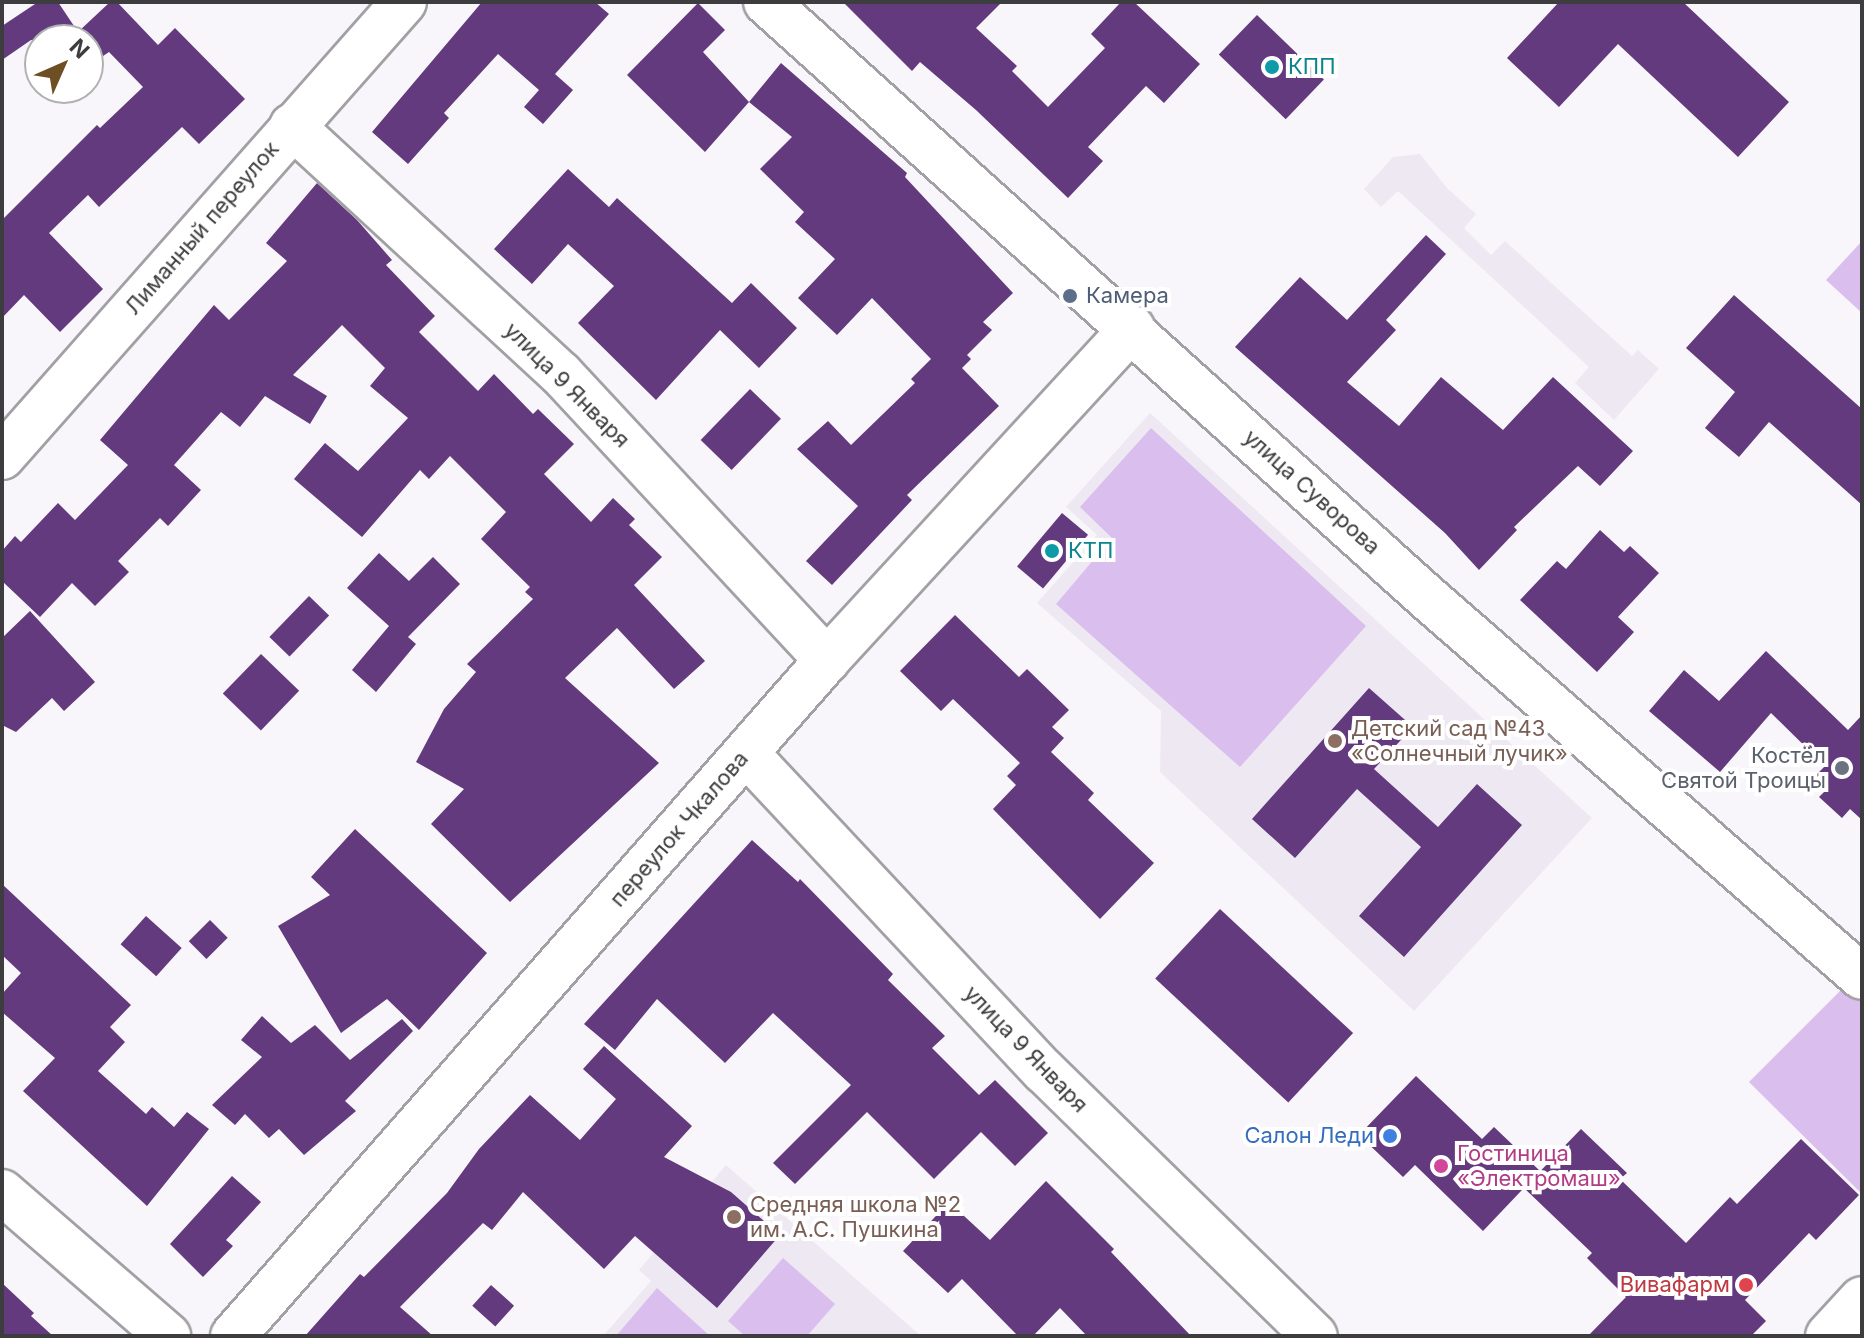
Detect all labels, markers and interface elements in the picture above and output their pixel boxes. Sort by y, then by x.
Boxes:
north arrow [24,24,104,104]
text: N [64,33,95,64]
place label: КПП [1288,54,1335,80]
marker: КПП [1263,58,1281,76]
street label: Лиманный переулок [120,136,284,320]
place label: Камера [1086,283,1169,309]
marker: Камера [1061,287,1079,305]
street label: улица 9 Января [499,317,635,453]
street label: улица Суворова [1238,424,1386,560]
place label: КТП [1068,538,1113,564]
marker: КТП [1043,542,1061,560]
place label: Детский сад №43 «Солнечный лучик» [1351,715,1568,766]
marker: Детский сад №43 «Солнечный лучик» [1326,732,1344,750]
place label: Костёл Святой Троицы [1661,742,1826,794]
street label: переулок Чкалова [604,746,754,912]
marker: Костёл Святой Троицы [1833,759,1851,777]
street label: улица 9 Января [959,980,1093,1118]
place label: Салон Леди [1244,1123,1374,1149]
marker: Салон Леди [1381,1127,1399,1145]
place label: Гостиница «Электромаш» [1457,1140,1621,1192]
marker: Гостиница «Электромаш» [1432,1157,1450,1175]
place label: Средняя школа №2 им. А.С. Пушкина [750,1191,961,1242]
marker: Средняя школа №2 им. А.С. Пушкина [725,1208,743,1226]
place label: Вивафарм [1620,1272,1730,1298]
marker: Вивафарм [1737,1276,1755,1294]

